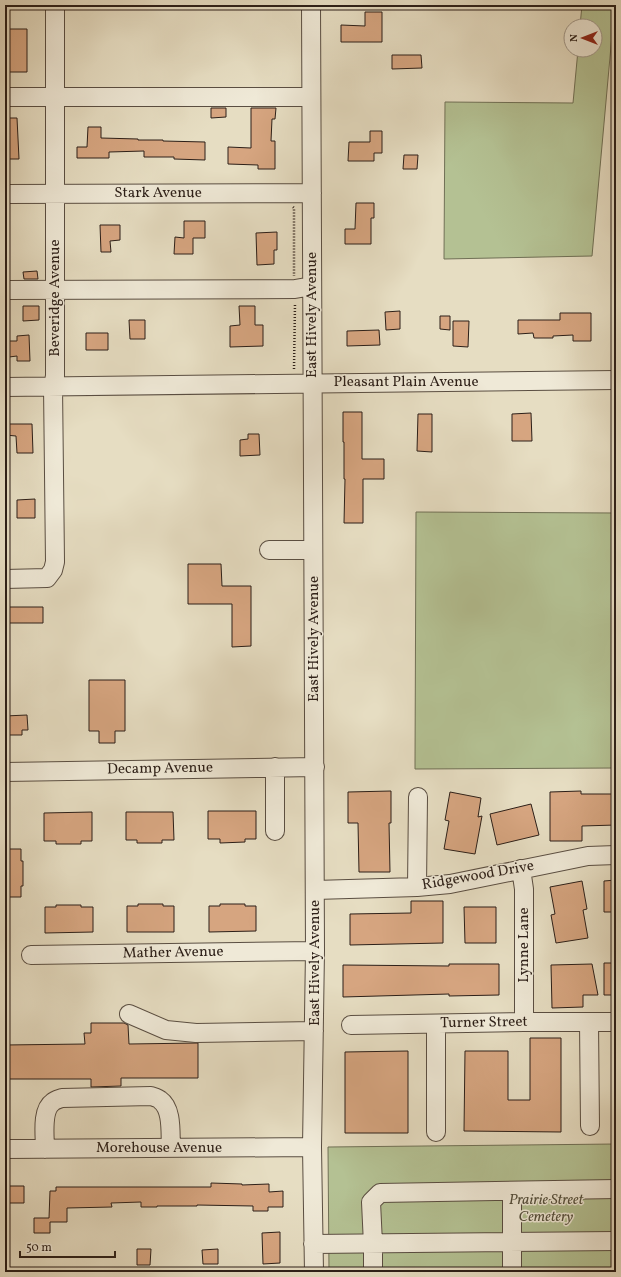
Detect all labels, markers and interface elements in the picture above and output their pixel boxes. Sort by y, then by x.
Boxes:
north arrow [563,18,603,58]
text: N [567,34,582,42]
street label: Stark Avenue [114,183,202,204]
street label: Beveridge Avenue [45,239,66,357]
street label: East Hively Avenue [302,252,323,378]
street label: Pleasant Plain Avenue [333,372,479,393]
street label: East Hively Avenue [304,576,325,702]
street label: Decamp Avenue [107,758,213,780]
street label: Ridgewood Drive [420,856,536,896]
street label: East Hively Avenue [305,900,326,1026]
street label: Lynne Lane [514,907,535,983]
street label: Mather Avenue [122,942,224,964]
street label: Turner Street [440,1012,528,1034]
street label: Morehouse Avenue [96,1138,222,1159]
park label: Prairie Street Cemetery [509,1190,584,1228]
scale bar [20,1233,115,1259]
text: 50 m [26,1240,52,1256]

